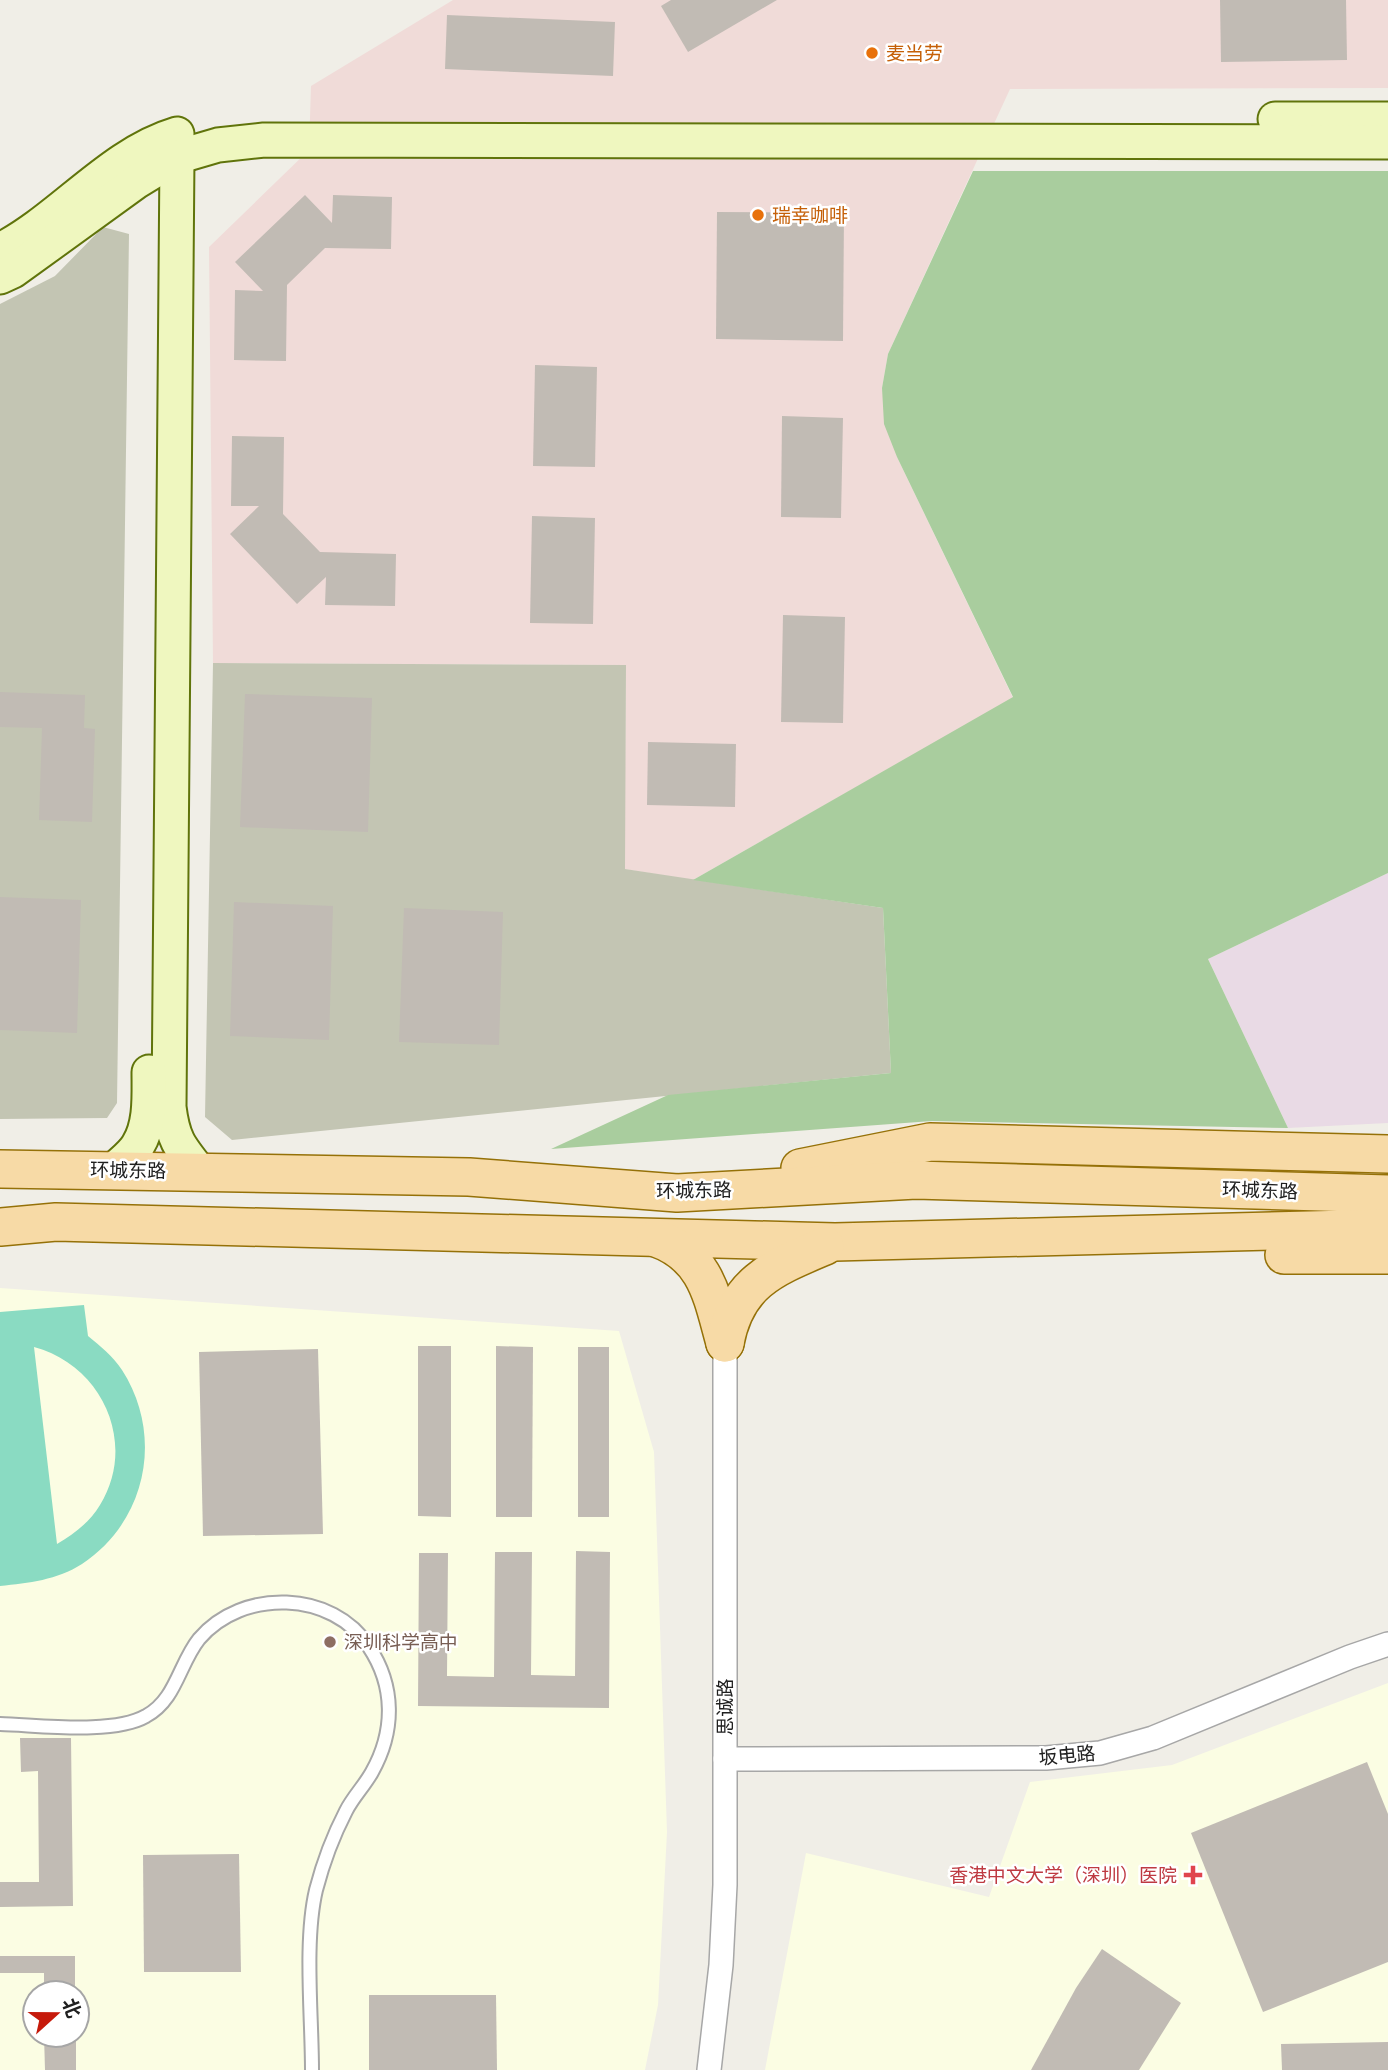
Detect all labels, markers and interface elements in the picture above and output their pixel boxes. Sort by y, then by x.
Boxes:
place label: 麦当劳 [886,42,943,64]
marker: 麦当劳 [864,45,880,61]
place label: 瑞幸咖啡 [772,204,848,226]
marker: 瑞幸咖啡 [750,207,766,223]
street label: 环城东路 [90,1158,166,1182]
street label: 环城东路 [656,1178,732,1202]
street label: 环城东路 [1222,1178,1298,1202]
place label: 深圳科学高中 [344,1631,458,1653]
marker: 深圳科学高中 [322,1634,338,1650]
street label: 思诚路 [714,1678,736,1736]
street label: 坂电路 [1038,1742,1096,1768]
place label: 香港中文大学（深圳）医院 [949,1864,1177,1886]
marker: 香港中文大学（深圳）医院 [1183,1865,1203,1885]
north arrow [21,1979,91,2049]
text: 北 [58,1995,86,2021]

